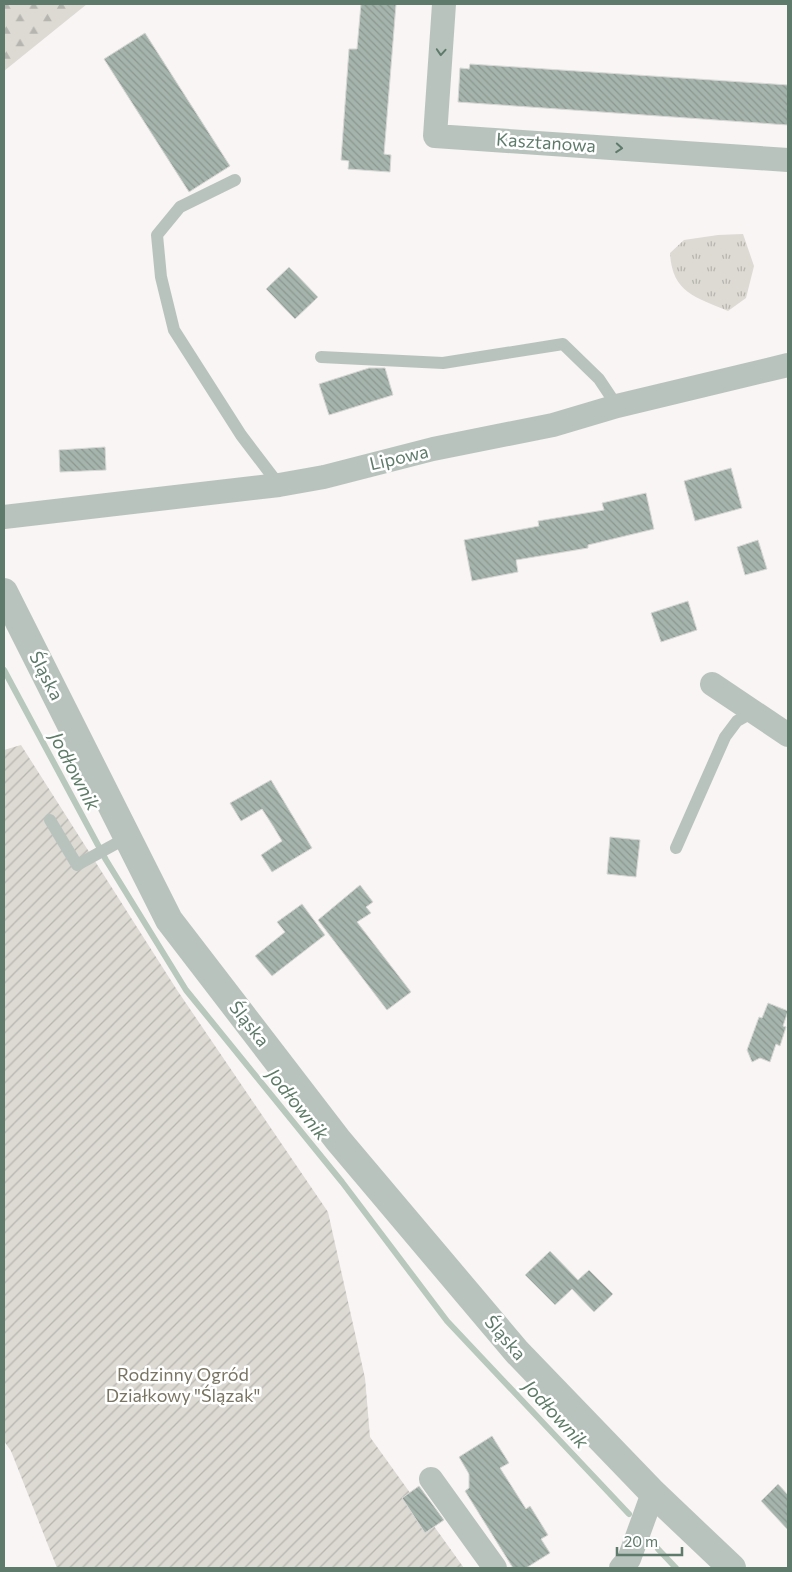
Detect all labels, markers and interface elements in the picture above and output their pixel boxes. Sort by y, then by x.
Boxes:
one-way arrow [435,49,446,57]
street label: Kasztanowa [496,128,597,156]
one-way arrow [615,143,623,154]
street label: Lipowa [367,440,430,474]
street label: Śląska [25,647,68,704]
water label: Jodłownik [44,726,106,815]
street label: Śląska [225,996,274,1051]
water label: Jodłownik [261,1062,335,1145]
street label: Śląska [480,1311,531,1364]
park label: Rodzinny Ogród Działkowy "Ślązak" [106,1363,260,1406]
water label: Jodłownik [517,1373,594,1453]
scale bar [617,1524,682,1556]
text: 20 m [624,1532,658,1550]

